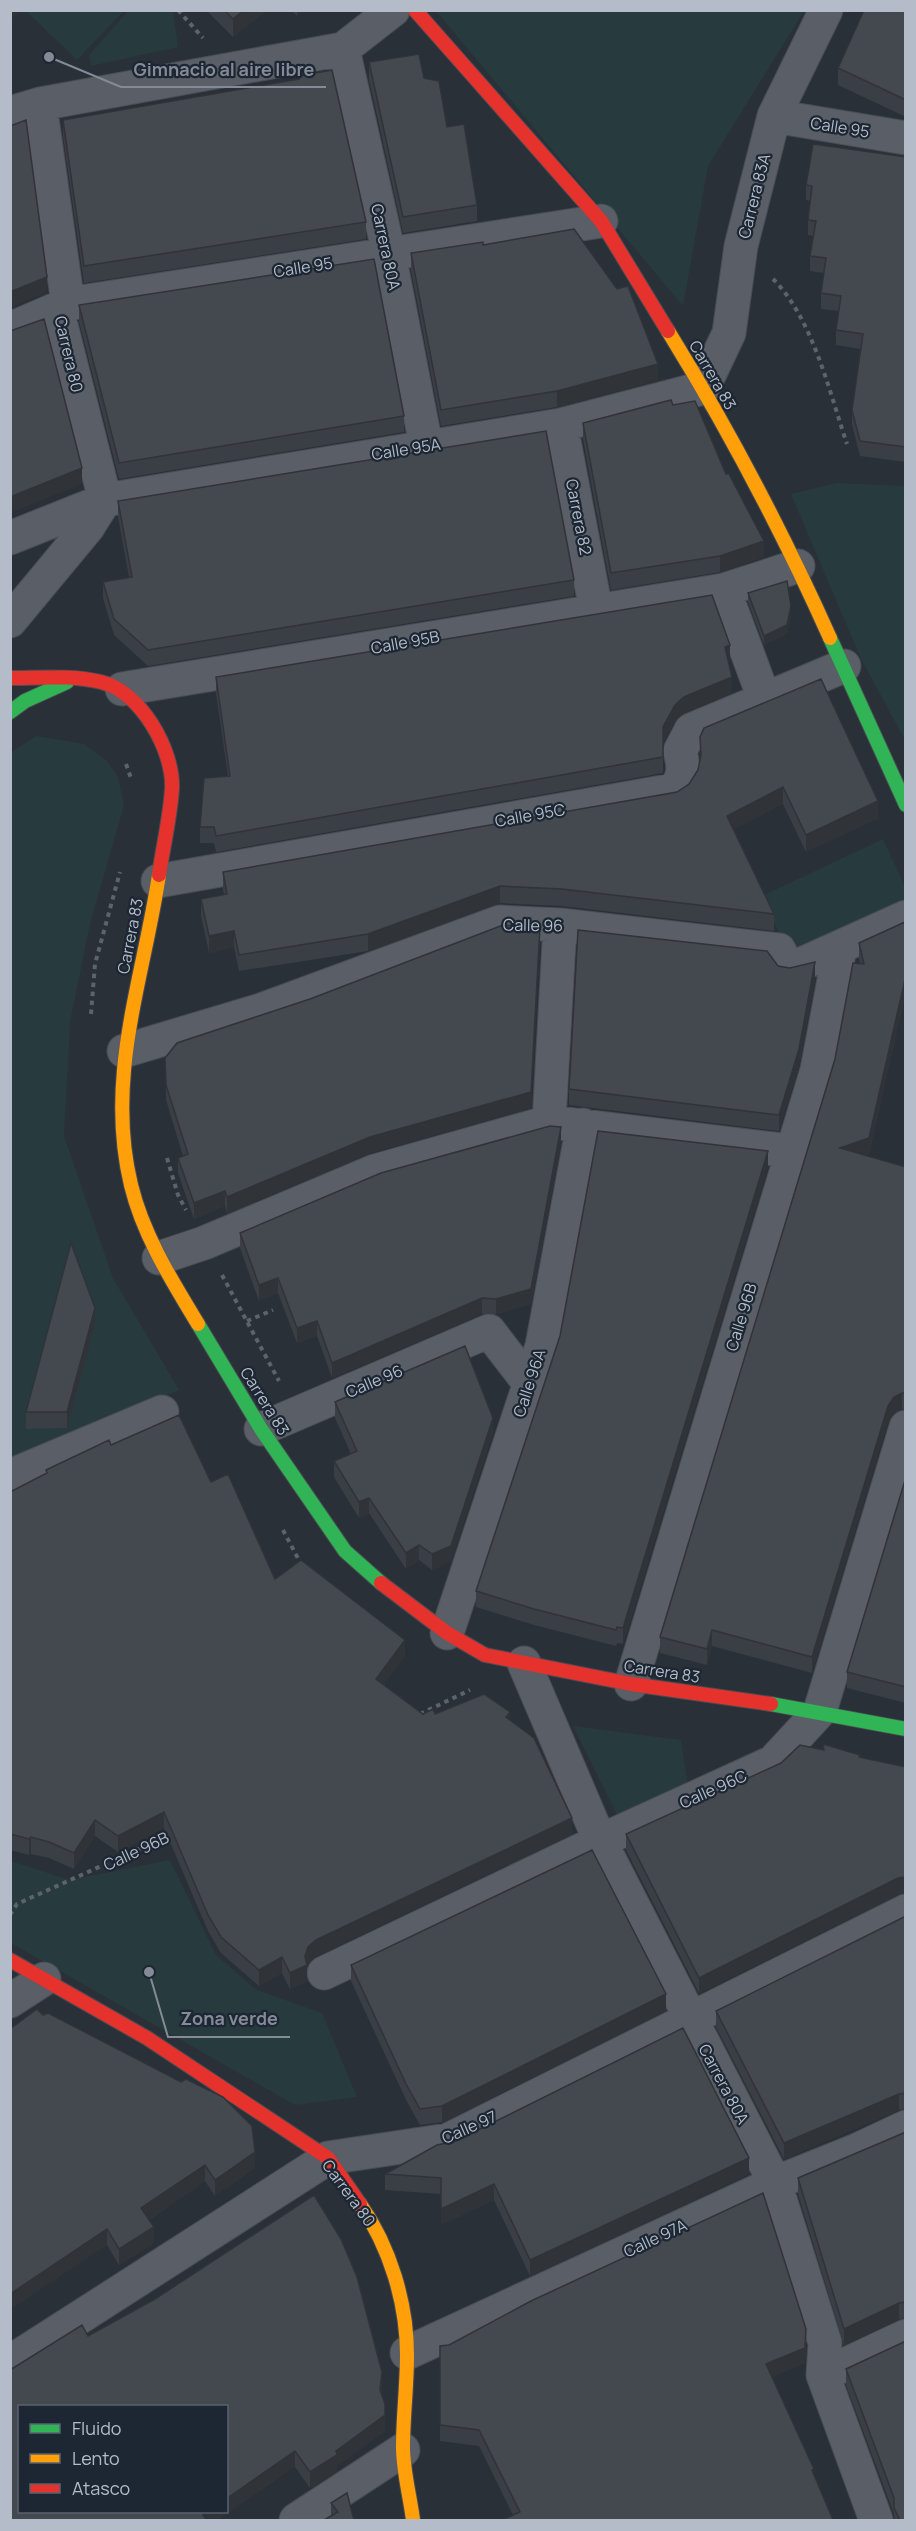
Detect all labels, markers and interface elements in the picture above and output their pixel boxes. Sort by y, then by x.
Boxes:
callout: Gimnacio al aire libre [121,51,326,87]
text: Gimnacio al aire libre [134,57,315,81]
street label: Calle 95 [809,111,871,143]
street label: Carrera 83A [733,151,775,241]
street label: Carrera 80A [366,202,406,292]
street label: Calle 95 [272,251,334,283]
street label: Carrera 80 [50,314,88,394]
street label: Carrera 83 [684,336,742,414]
street label: Calle 95A [370,433,442,465]
street label: Carrera 82 [561,477,597,557]
street label: Calle 95B [369,625,441,659]
street label: Calle 95C [493,798,567,832]
street label: Carrera 83 [112,896,148,976]
street label: Calle 96 [503,913,563,937]
street label: Calle 96B [720,1280,762,1354]
street label: Calle 96A [508,1346,550,1420]
street label: Calle 96 [342,1359,406,1403]
street label: Carrera 83 [235,1363,295,1439]
street label: Carrera 83 [622,1654,702,1688]
street label: Calle 96C [676,1764,750,1814]
street label: Calle 96B [100,1826,173,1876]
callout: Zona verde [168,2001,290,2037]
text: Zona verde [180,2006,278,2030]
street label: Carrera 80A [694,2040,754,2128]
street label: Calle 97 [438,2105,500,2149]
street label: Carrera 80 [317,2155,381,2231]
street label: Calle 97A [620,2214,690,2262]
legend [18,2405,228,2513]
text: Fluido [72,2416,121,2440]
text: Lento [72,2446,120,2470]
text: Atasco [72,2476,130,2500]

